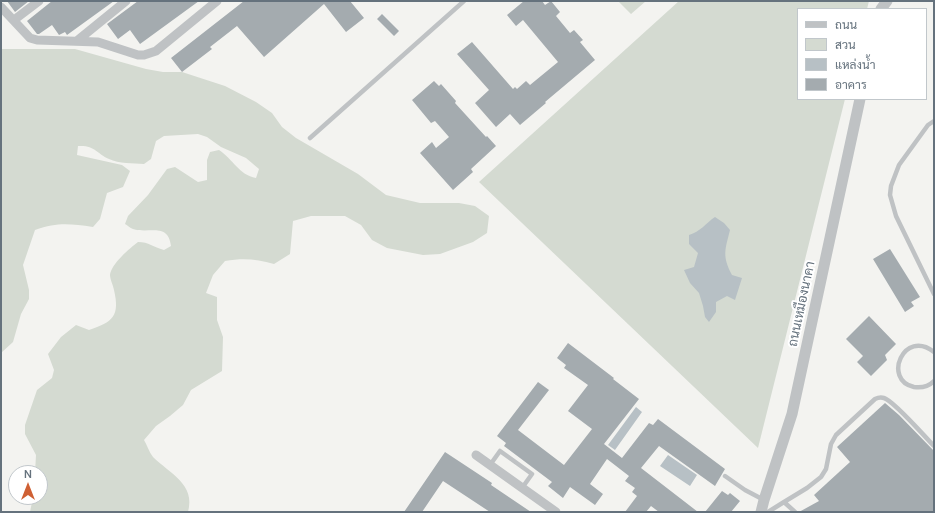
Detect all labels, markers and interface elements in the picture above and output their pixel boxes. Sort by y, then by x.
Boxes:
legend [797,8,927,100]
text: ถนน [835,16,857,33]
text: สวน [835,36,856,53]
text: แหล่งน้ำ [835,56,875,73]
text: อาคาร [835,76,867,93]
street label: ถนนเหมืองนาคา [785,260,819,348]
north arrow [8,465,48,505]
text: N [24,466,32,481]

